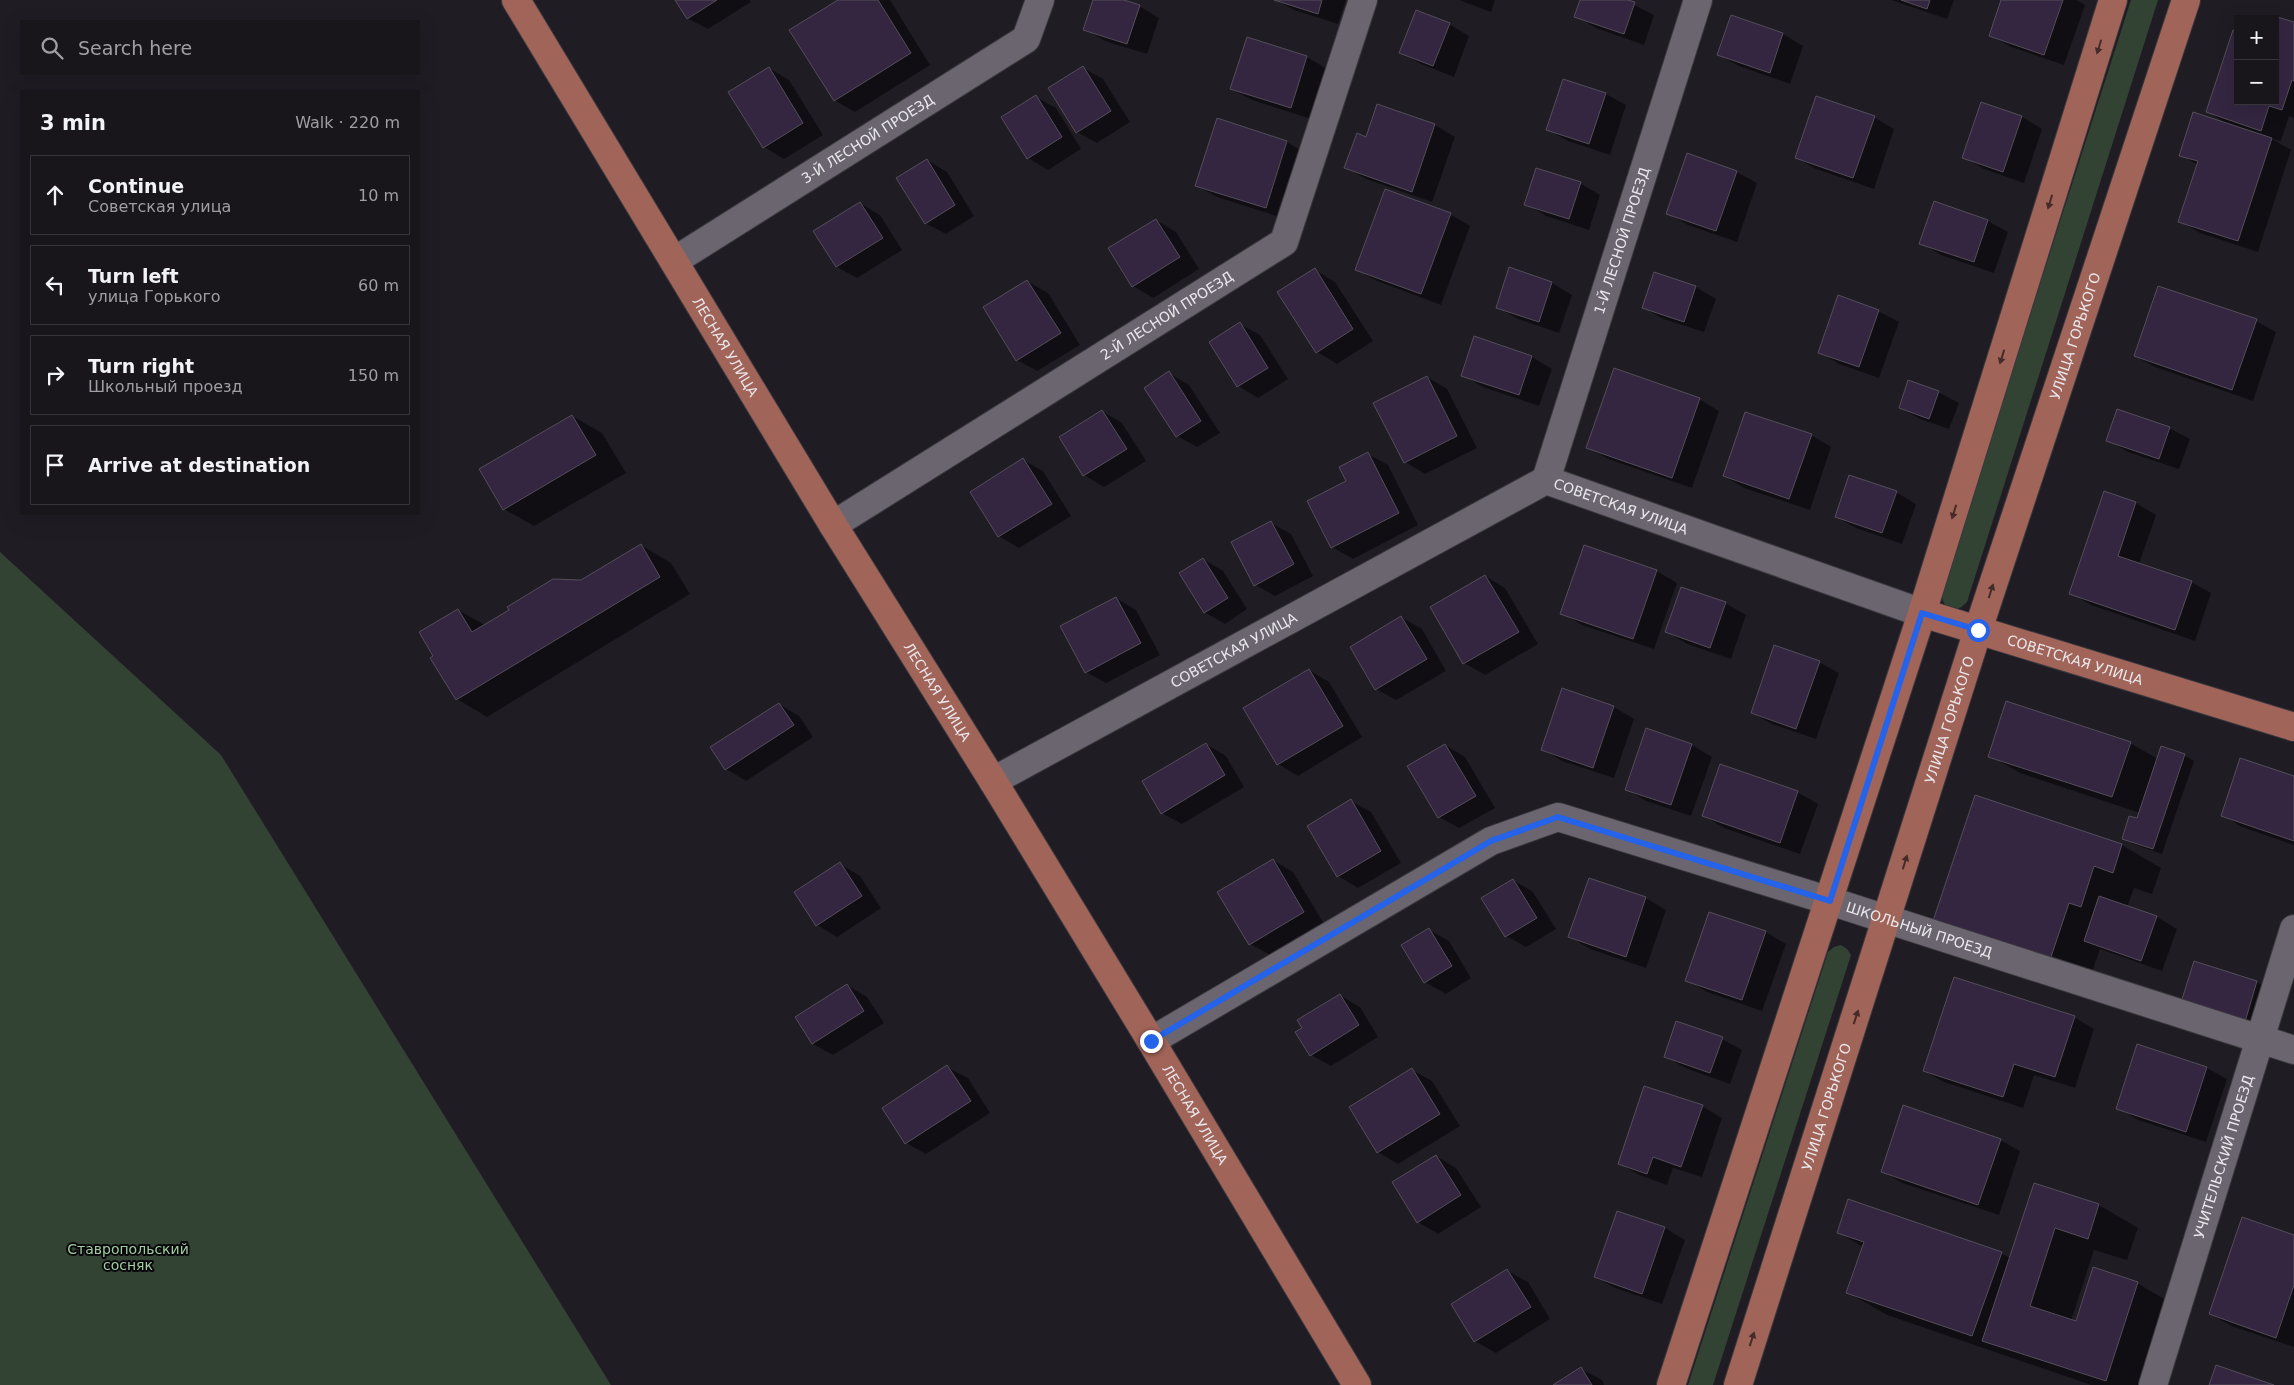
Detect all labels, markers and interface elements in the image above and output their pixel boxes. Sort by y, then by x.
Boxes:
map controls [2234,15,2279,105]
button: + [2234,15,2279,60]
search box [20,20,420,75]
icon: search [38,34,66,62]
text: Search here [78,37,192,59]
one-way arrow [2094,39,2102,54]
button: − [2234,60,2279,105]
street label: 3-Й ЛЕСНОЙ ПРОЕЗД [799,91,937,187]
text: 3 min [40,111,106,135]
text: Walk · 220 m [295,113,400,132]
street label: 1-Й ЛЕСНОЙ ПРОЕЗД [1591,165,1653,316]
text: Continue [88,175,184,197]
icon: ahead [41,181,69,209]
text: 10 m [358,186,399,205]
one-way arrow [2046,194,2054,209]
text: Советская улица [88,197,231,216]
text: Turn left [88,265,179,287]
street label: 2-Й ЛЕСНОЙ ПРОЕЗД [1098,268,1236,363]
street label: УЛИЦА ГОРЬКОГО [2047,270,2104,401]
icon: left [41,271,69,299]
text: 60 m [358,276,399,295]
text: улица Горького [88,287,221,306]
street label: ЛЕСНАЯ УЛИЦА [689,294,762,400]
one-way arrow [1998,349,2005,364]
text: Turn right [88,355,194,377]
icon: right [41,361,69,389]
text: 150 m [348,366,399,385]
text: Школьный проезд [88,377,243,396]
icon: arrive [41,451,69,479]
text: Arrive at destination [88,454,310,476]
street label: СОВЕТСКАЯ УЛИЦА [1552,475,1691,538]
one-way arrow [1949,505,1957,520]
one-way arrow [1988,583,1995,598]
street label: СОВЕТСКАЯ УЛИЦА [1168,609,1300,691]
route start [1967,619,1990,642]
street label: СОВЕТСКАЯ УЛИЦА [2005,632,2145,688]
street label: ЛЕСНАЯ УЛИЦА [900,639,974,745]
street label: УЛИЦА ГОРЬКОГО [1922,654,1977,785]
one-way arrow [1901,855,1909,870]
street label: ШКОЛЬНЫЙ ПРОЕЗД [1844,899,1994,961]
one-way arrow [1852,1010,1860,1025]
route end [1140,1030,1163,1053]
street label: УЛИЦА ГОРЬКОГО [1799,1041,1854,1172]
street label: ЛЕСНАЯ УЛИЦА [1159,1062,1231,1168]
street label: УЧИТЕЛЬСКИЙ ПРОЕЗД [2191,1073,2256,1240]
park label: Ставропольский сосняк [67,1241,189,1273]
one-way arrow [1749,1331,1757,1346]

